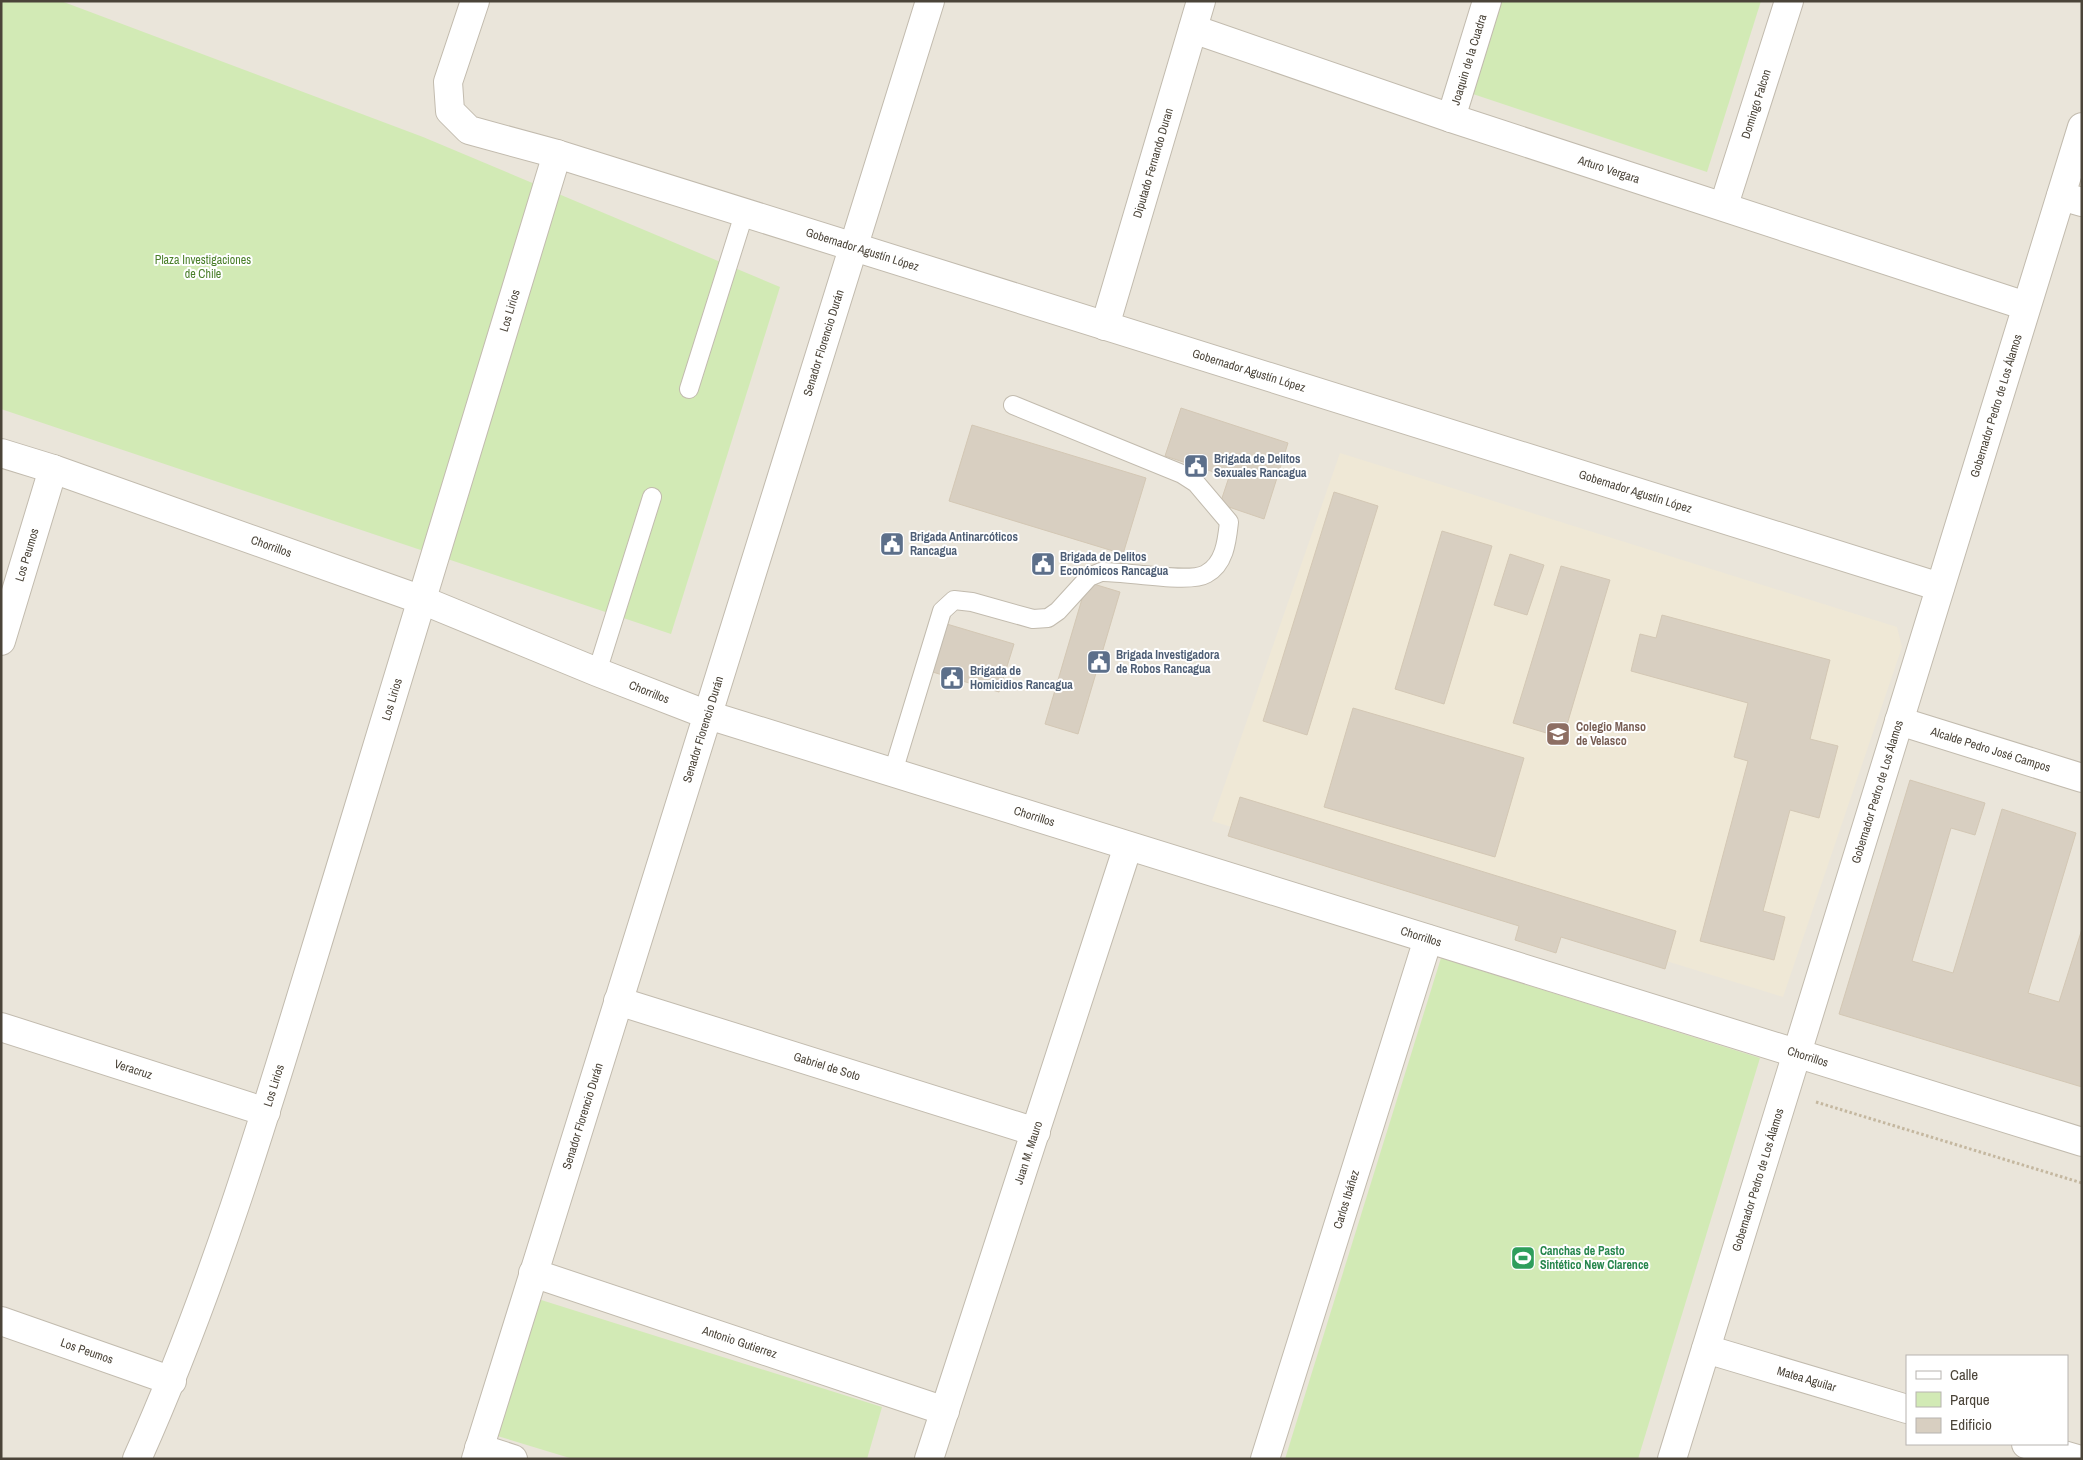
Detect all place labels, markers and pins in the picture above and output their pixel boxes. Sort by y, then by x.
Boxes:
place label: Brigada de Delitos Sexuales Rancagua [1214,451,1307,481]
public building icon: Brigada de Delitos Sexuales Rancagua [1183,453,1209,479]
place label: Brigada Antinarcóticos Rancagua [910,529,1018,559]
public building icon: Brigada Antinarcóticos Rancagua [879,531,905,557]
place label: Brigada de Delitos Económicos Rancagua [1060,549,1169,579]
public building icon: Brigada de Delitos Económicos Rancagua [1030,551,1056,577]
place label: Brigada Investigadora de Robos Rancagua [1116,647,1220,677]
public building icon: Brigada Investigadora de Robos Rancagua [1086,649,1112,675]
place label: Brigada de Homicidios Rancagua [970,663,1073,693]
public building icon: Brigada de Homicidios Rancagua [939,665,965,691]
place label: Colegio Manso de Velasco [1576,719,1646,749]
school or university icon: Colegio Manso de Velasco [1545,721,1571,747]
place label: Canchas de Pasto Sintético New Clarence [1540,1243,1649,1273]
sports icon: Canchas de Pasto Sintético New Clarence [1510,1245,1536,1271]

